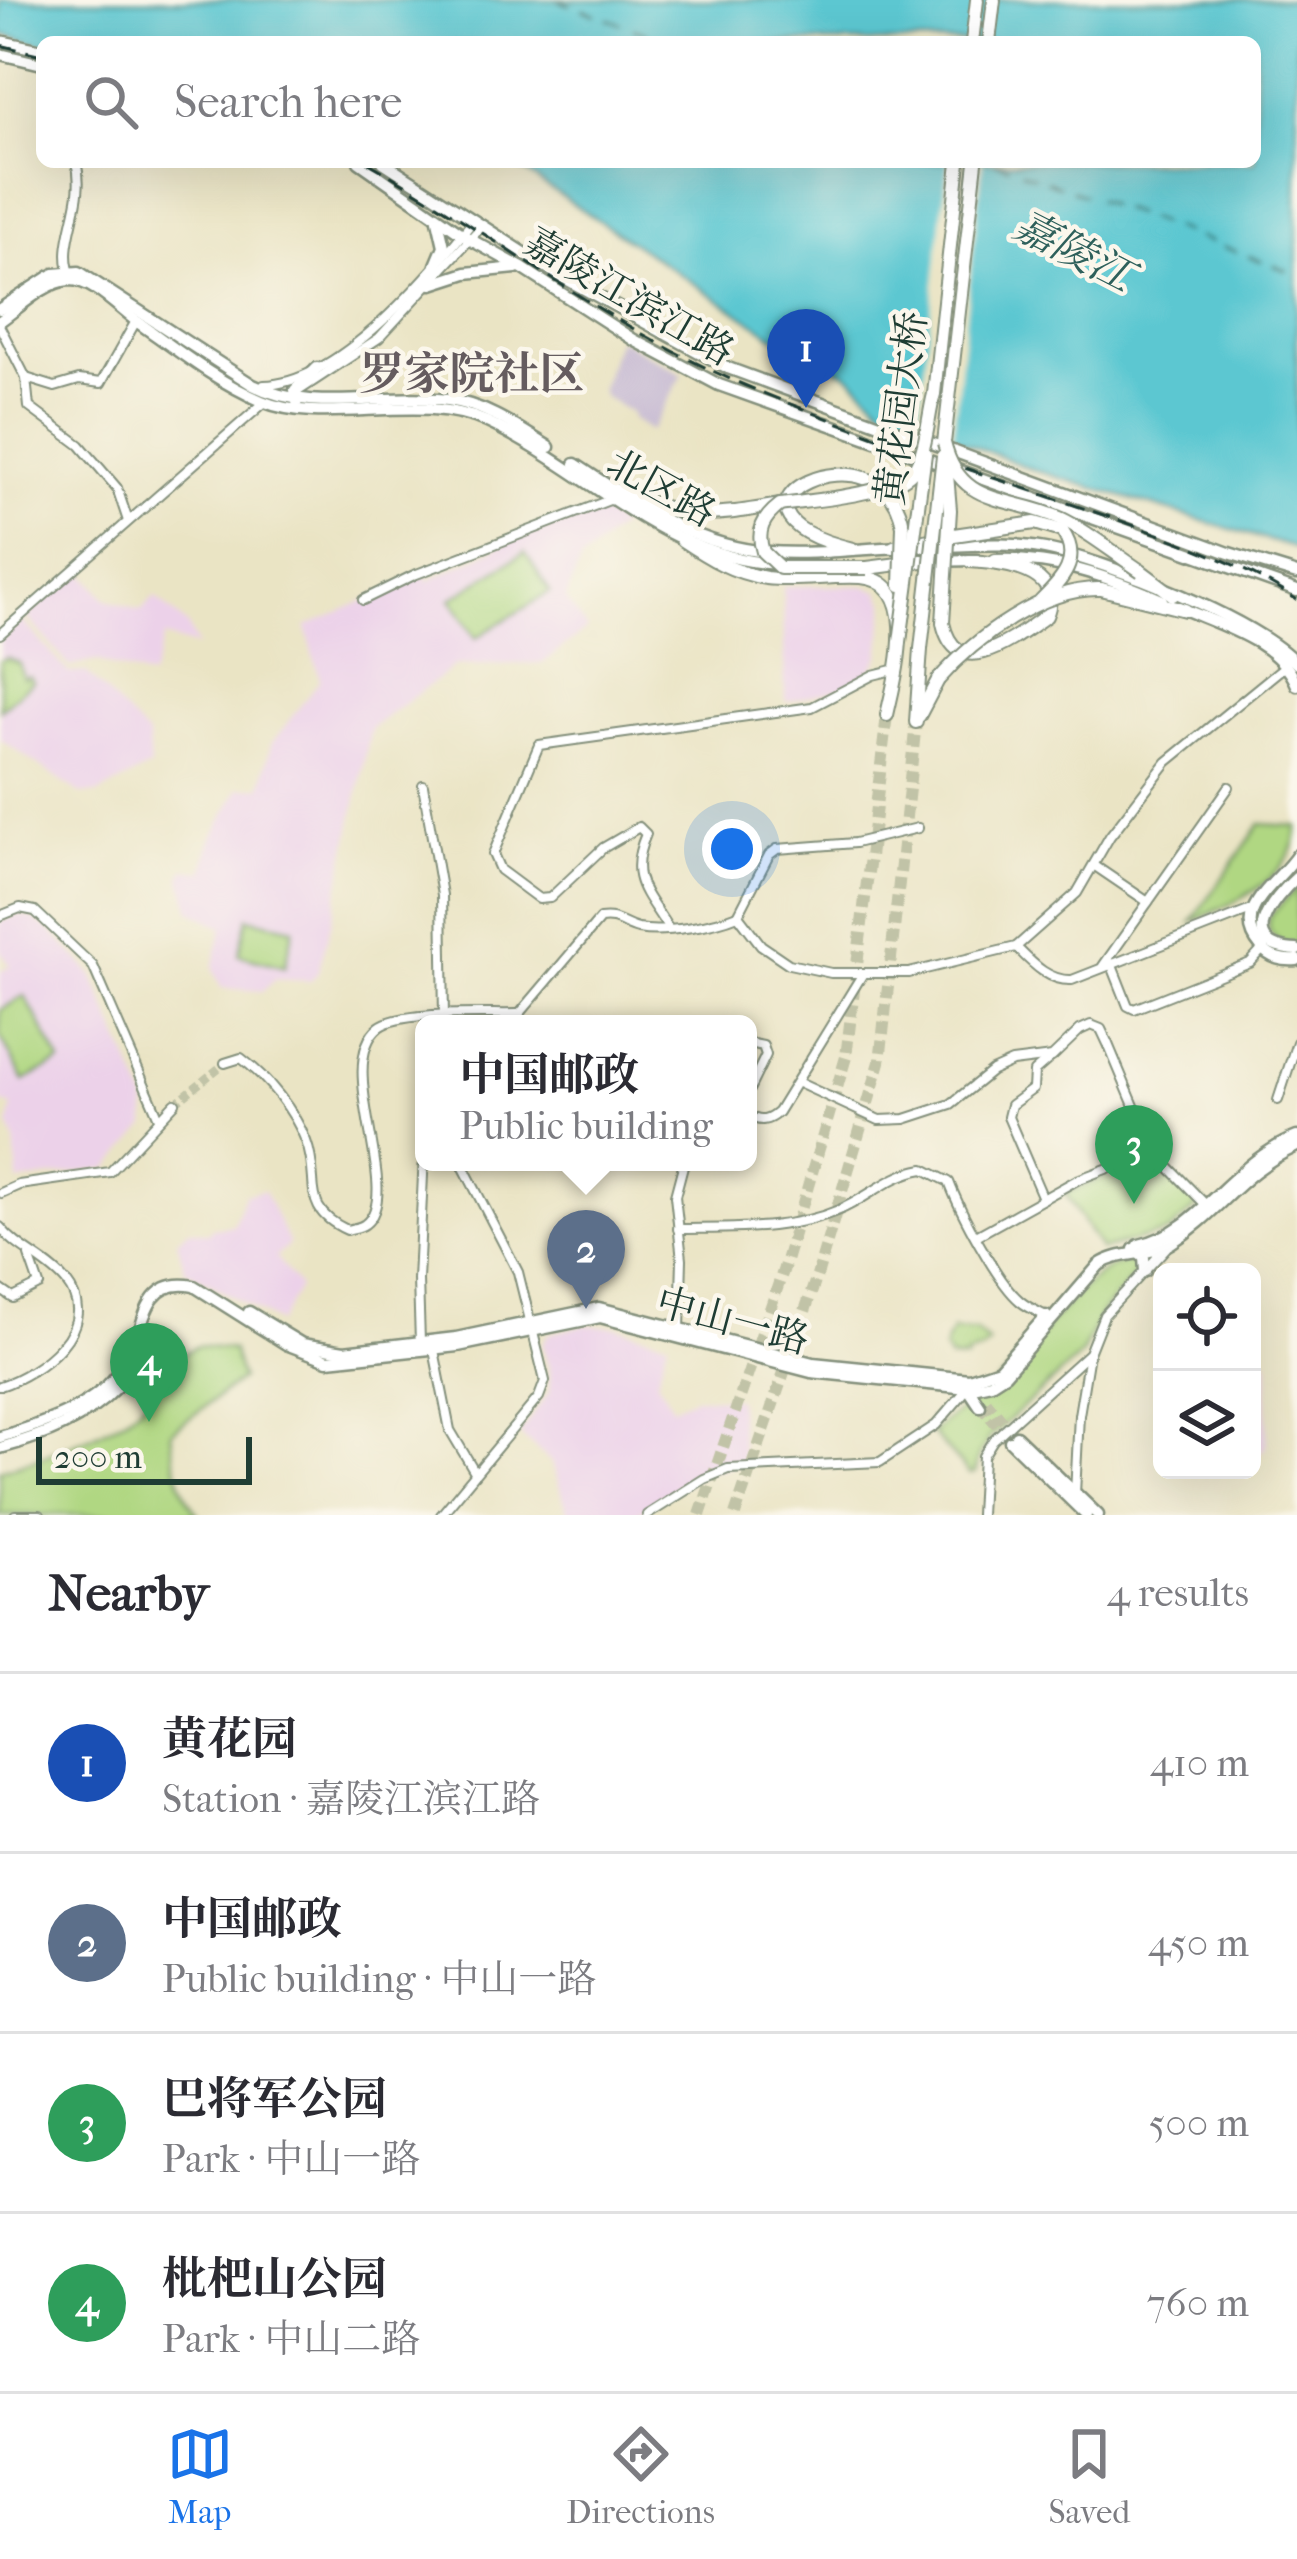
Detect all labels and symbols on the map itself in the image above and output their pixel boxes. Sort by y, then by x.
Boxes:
water label: 嘉陵江 [1006,201,1146,304]
street label: 嘉陵江滨江路 [517,218,742,375]
pin: 1 [767,309,845,408]
street label: 黄花园大桥 [866,309,936,508]
district label: 罗家院社区 [359,348,585,401]
street label: 北区路 [599,439,724,536]
your location [702,819,762,879]
pin: 3 [1095,1105,1173,1204]
pin: 2 [547,1210,625,1309]
street label: 中山一路 [651,1279,814,1363]
pin: 4 [110,1323,188,1422]
scale bar [36,1431,252,1484]

